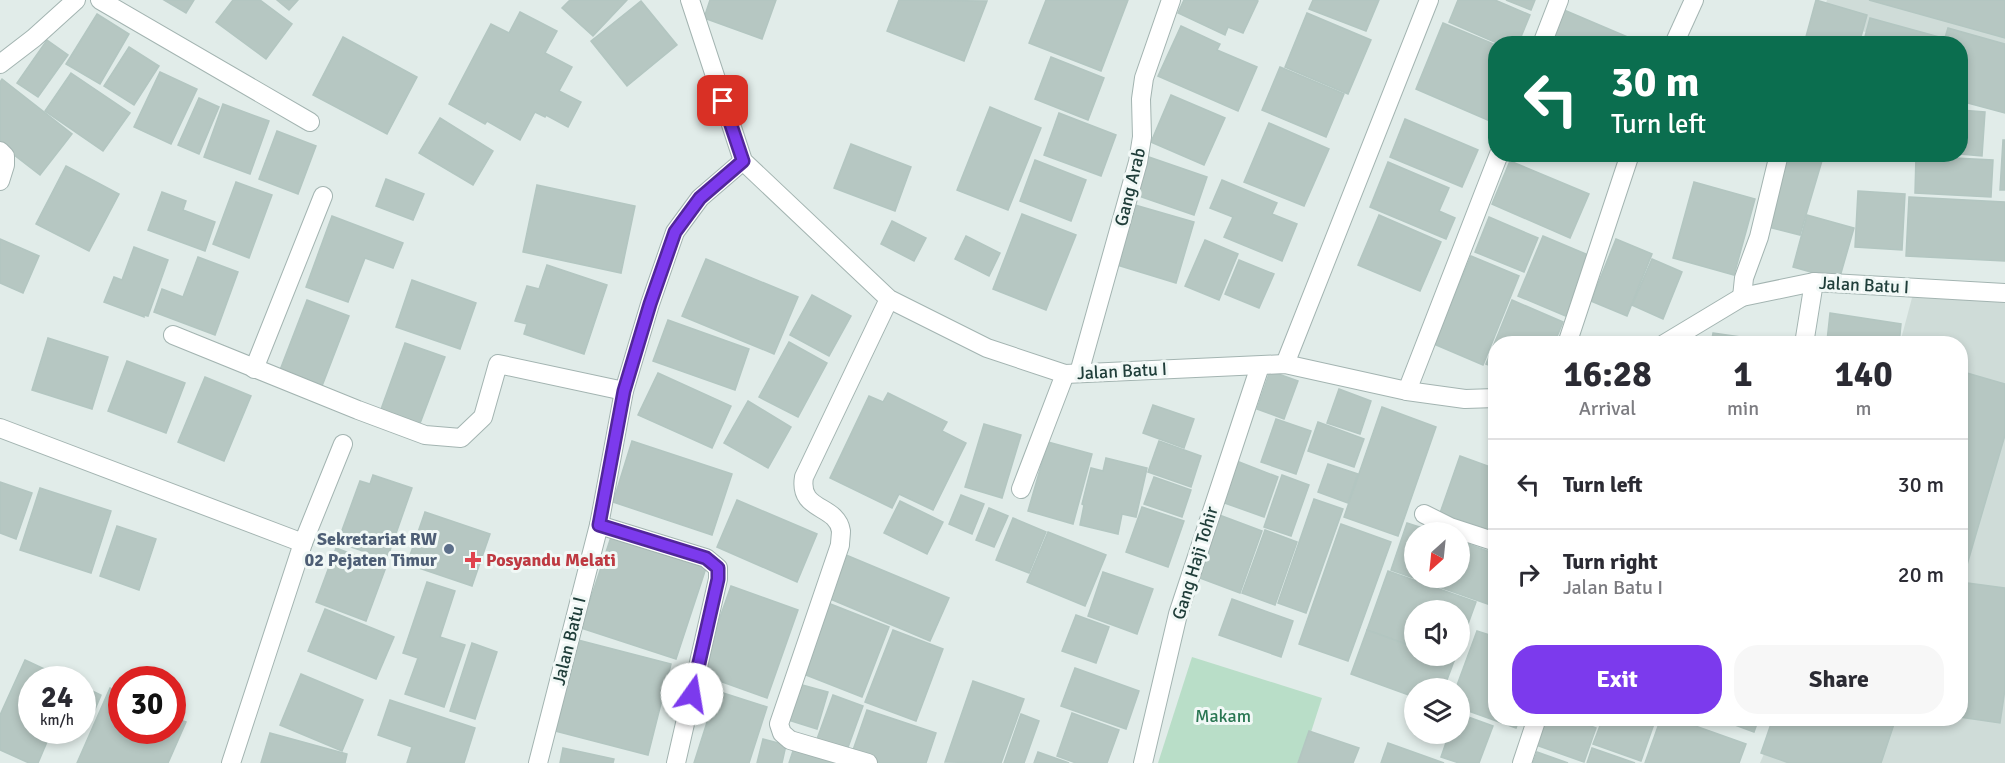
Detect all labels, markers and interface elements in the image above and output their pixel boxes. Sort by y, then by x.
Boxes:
text: 30 m [1611,57,1700,108]
icon: left [1512,60,1590,138]
pin [697,75,748,126]
icon: arrive [706,84,739,117]
text: Turn left [1611,108,1706,141]
street label: Gang Arab [1110,145,1150,229]
street label: Jalan Batu I [1818,272,1910,298]
text: 16:28 [1563,352,1652,397]
text: 1 [1733,352,1753,397]
text: 140 [1834,352,1893,397]
street label: Jalan Batu I [1076,358,1168,384]
text: Arrival [1579,396,1636,421]
text: min [1727,396,1759,421]
text: m [1856,396,1872,421]
icon: left [1512,468,1545,501]
text: Turn left [1563,471,1643,498]
text: 30 m [1898,471,1944,498]
street label: Gang Haji Tohir [1167,503,1223,622]
north arrow [1404,522,1470,588]
map controls [1404,522,1470,744]
place label: Sekretariat RW 02 Pejaten Timur [304,528,438,571]
marker: Sekretariat RW 02 Pejaten Timur [442,542,456,556]
text: Turn right [1563,548,1658,575]
place label: Posyandu Melati [486,549,616,571]
marker: Posyandu Melati [464,551,482,569]
icon: right [1512,558,1545,591]
text: 20 m [1898,561,1944,588]
text: Jalan Batu I [1563,575,1663,600]
street label: Jalan Batu I [547,595,591,687]
button: sound [1404,600,1470,666]
button: Exit [1512,645,1722,714]
button: Share [1734,645,1944,714]
position arrow [660,662,724,726]
speed limit sign: 30 [108,666,186,744]
button: layers [1404,678,1470,744]
text: 24 [41,679,73,716]
park label: Makam [1195,705,1251,727]
text: km/h [40,711,74,729]

